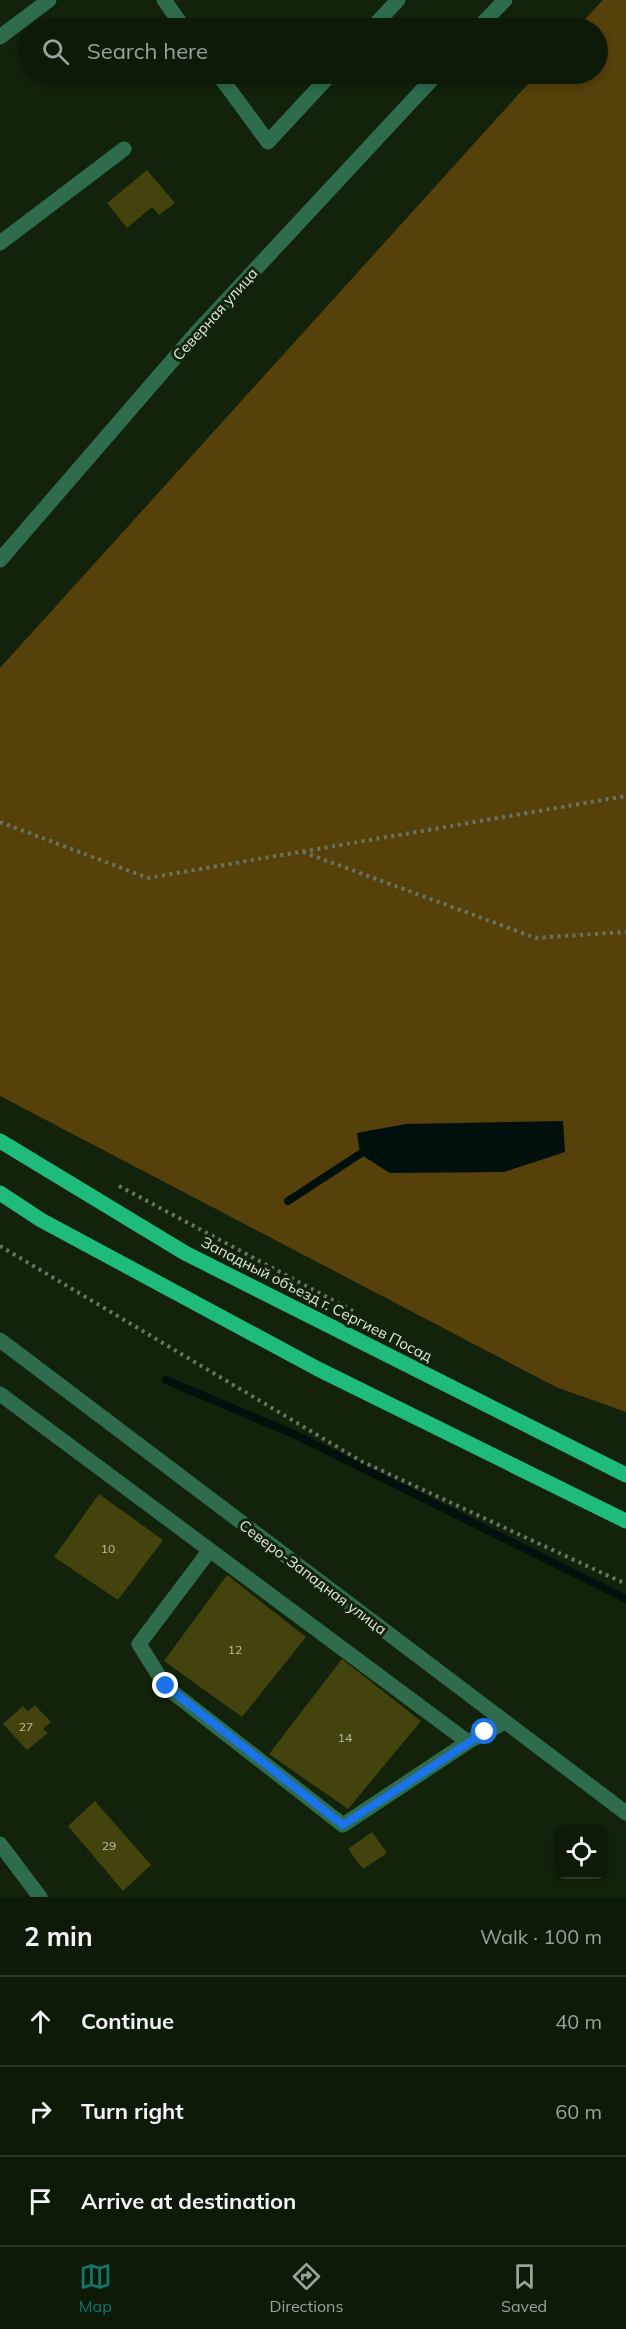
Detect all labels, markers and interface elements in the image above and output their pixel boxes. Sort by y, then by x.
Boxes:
search box [18,18,608,84]
icon: search [39,35,72,68]
text: Search here [87,37,208,65]
street label: Северная улица [168,264,262,364]
street label: Западный объезд г. Сергиев Посад [198,1232,436,1366]
street label: Северо-Западная улица [236,1515,390,1639]
house number: 10 [101,1541,115,1556]
house number: 12 [228,1642,242,1657]
route end [152,1672,178,1698]
route start [471,1718,497,1744]
house number: 27 [19,1719,33,1734]
house number: 14 [338,1730,352,1745]
map controls [554,1825,608,1879]
button: locate [554,1825,608,1879]
house number: 29 [102,1838,116,1853]
text: 2 min [24,1920,93,1953]
text: Walk · 100 m [480,1924,602,1949]
icon: ahead [24,2005,57,2038]
text: Continue [81,2007,174,2035]
text: 40 m [555,2009,602,2034]
icon: right [24,2095,57,2128]
text: Turn right [81,2097,184,2125]
text: 60 m [555,2099,602,2124]
icon: arrive [24,2185,57,2218]
text: Arrive at destination [81,2187,296,2215]
tab: Map [79,2260,112,2316]
tab: Directions [269,2260,343,2316]
tab: Saved [501,2260,547,2316]

